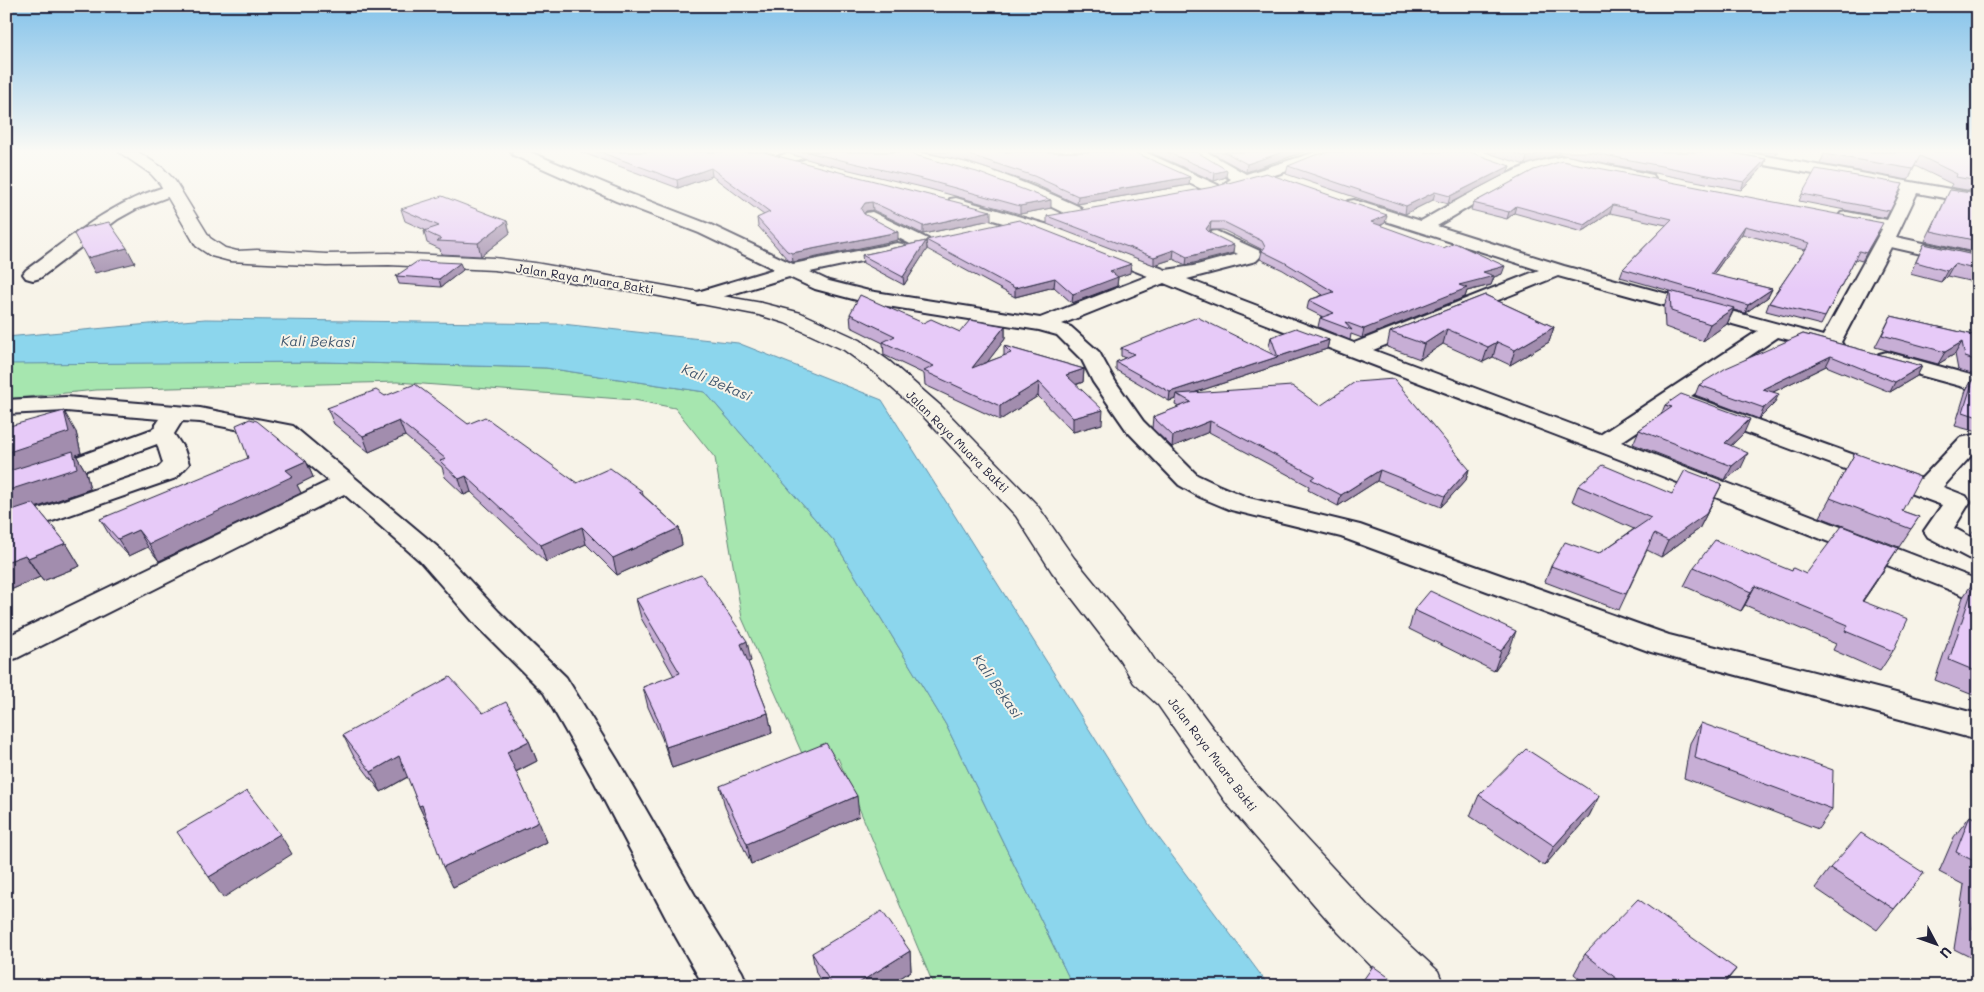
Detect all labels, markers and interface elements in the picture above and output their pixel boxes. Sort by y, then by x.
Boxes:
street label: Jalan Raya Muara Bakti [515,259,655,297]
water label: Kali Bekasi [281,331,356,351]
water label: Kali Bekasi [679,359,755,405]
street label: Jalan Raya Muara Bakti [903,386,1013,496]
water label: Kali Bekasi [969,650,1027,722]
street label: Jalan Raya Muara Bakti [1165,694,1261,814]
north arrow [1912,920,1962,970]
text: U [1936,943,1957,963]

